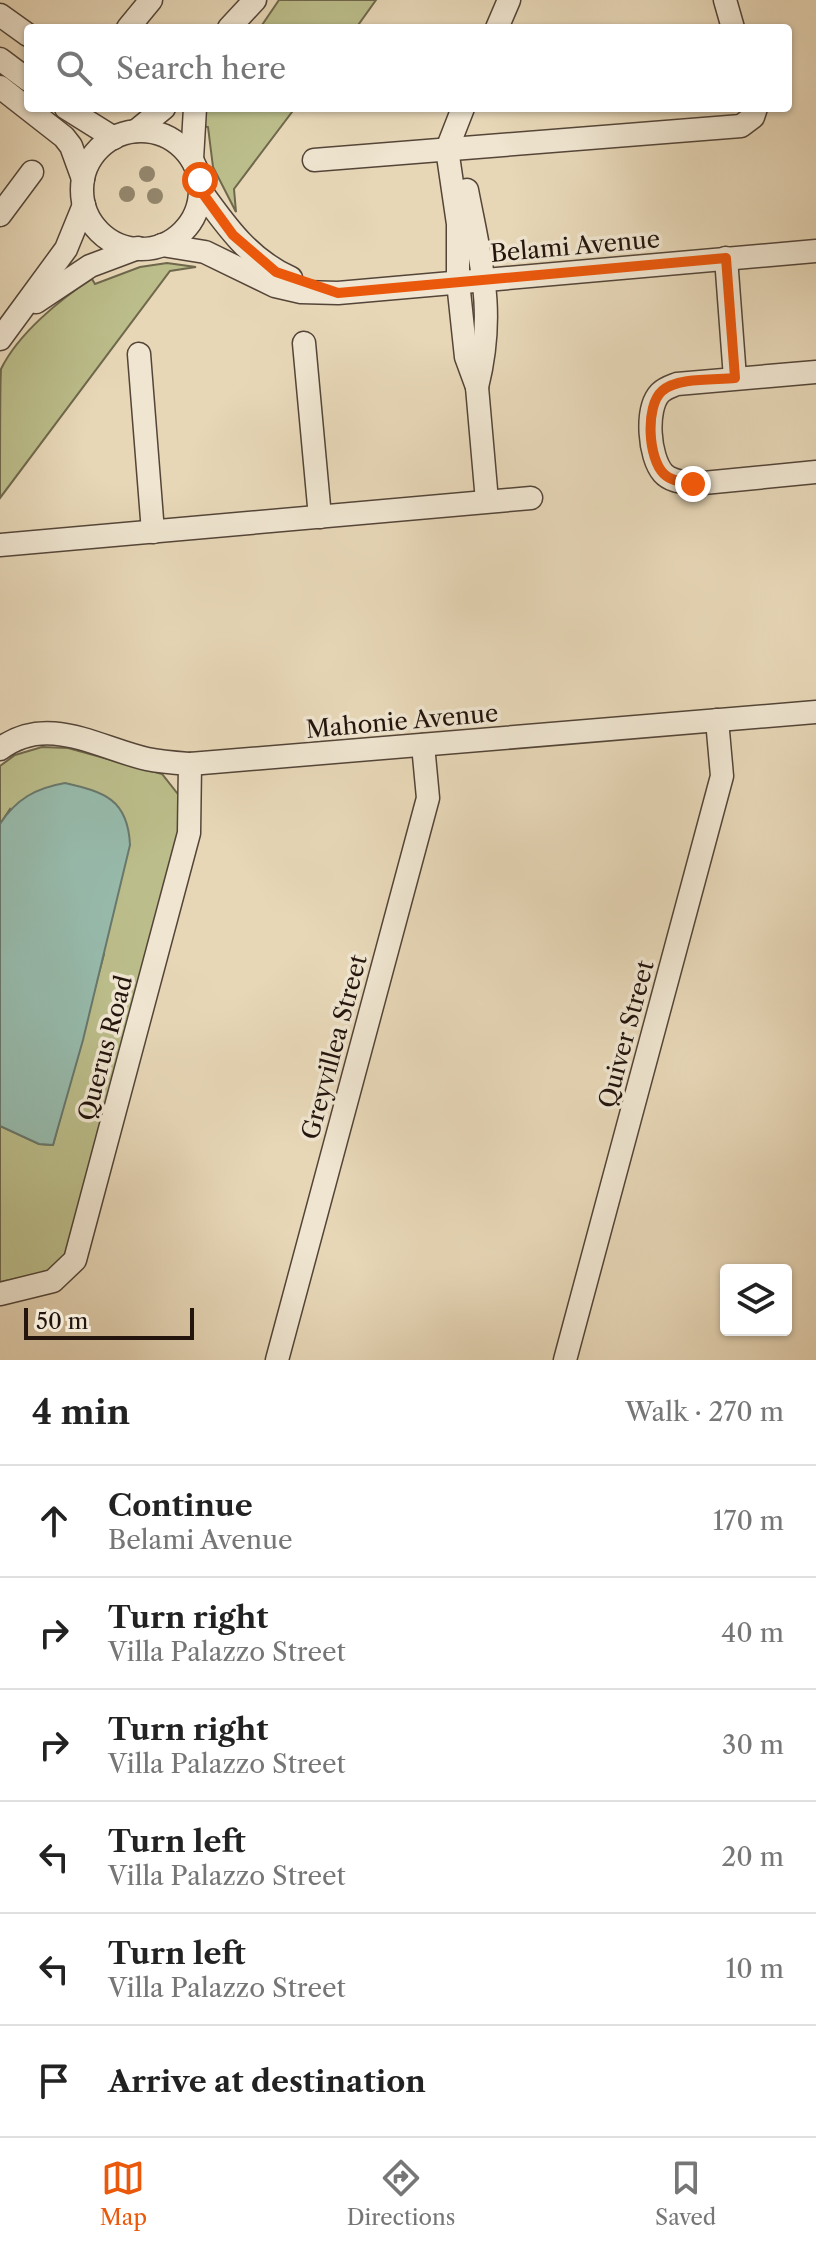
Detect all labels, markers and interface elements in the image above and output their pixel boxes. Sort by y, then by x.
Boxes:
search box [24,24,792,112]
icon: search [52,46,96,90]
text: Search here [116,50,286,87]
route start [182,162,218,198]
street label: Belami Avenue [489,224,661,268]
route end [675,466,711,502]
street label: Mahonie Avenue [305,698,499,744]
street label: Greyvillea Street [295,951,373,1143]
street label: Quiver Street [592,957,660,1111]
street label: Querus Road [72,972,138,1124]
map controls [720,1264,792,1336]
button: layers [720,1264,792,1336]
scale bar [24,1304,194,1340]
text: 50 m [36,1308,88,1335]
text: 4 min [32,1391,130,1433]
text: Walk · 270 m [625,1396,784,1428]
text: Continue [108,1487,253,1524]
icon: ahead [32,1499,76,1543]
text: 170 m [713,1505,784,1537]
text: Belami Avenue [108,1524,293,1556]
text: Turn right [108,1599,268,1636]
icon: right [32,1611,76,1655]
text: 40 m [721,1617,784,1649]
text: Villa Palazzo Street [108,1636,346,1668]
text: Turn right [108,1711,268,1748]
icon: right [32,1723,76,1767]
text: 30 m [722,1729,784,1761]
text: Villa Palazzo Street [108,1748,346,1780]
text: Turn left [108,1823,245,1860]
icon: left [32,1835,76,1879]
text: 20 m [721,1841,784,1873]
text: Villa Palazzo Street [108,1860,346,1892]
text: Turn left [108,1935,245,1972]
icon: left [32,1947,76,1991]
text: 10 m [725,1953,784,1985]
text: Villa Palazzo Street [108,1972,346,2004]
icon: arrive [32,2059,76,2103]
text: Arrive at destination [108,2063,426,2100]
tab: Map [100,2156,147,2231]
tab: Directions [347,2156,455,2231]
tab: Saved [655,2156,716,2231]

